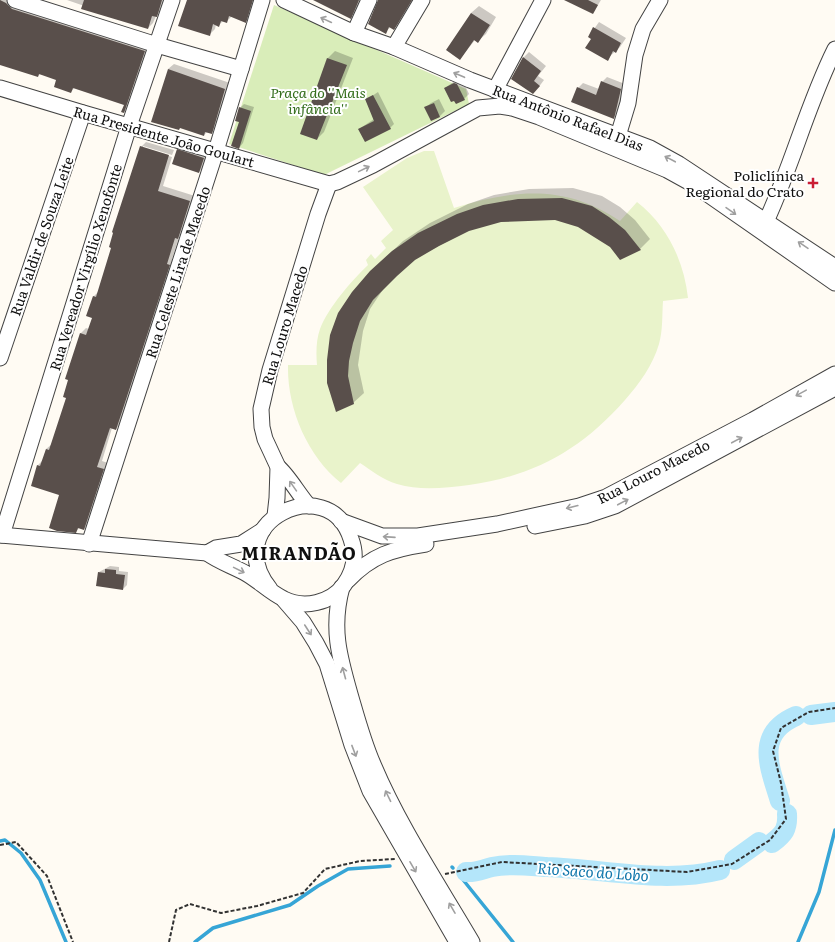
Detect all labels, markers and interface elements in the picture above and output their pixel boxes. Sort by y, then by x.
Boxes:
one-way arrow [320,16,332,23]
one-way arrow [453,71,465,79]
street label: Rua Antônio Rafael Dias [490,79,646,155]
park label: Praça do ''Mais infância'' [270,82,366,118]
street label: Rua Presidente João Goulart [71,101,257,172]
street label: Rua Valdir de Souza Leite [4,154,78,318]
one-way arrow [665,155,677,163]
street label: Rua Vereador Virgílio Xenofonte [44,161,126,373]
one-way arrow [358,165,370,172]
place label: Policlínica Regional do Crato [685,165,804,201]
marker: Policlínica Regional do Crato [807,177,819,189]
street label: Rua Celeste Lira de Macedo [140,183,214,361]
one-way arrow [725,207,736,215]
one-way arrow [798,241,809,249]
street label: Rua Louro Macedo [256,263,312,387]
one-way arrow [795,390,807,398]
street label: Rua Louro Macedo [593,434,713,508]
one-way arrow [731,436,743,444]
one-way arrow [289,481,297,492]
one-way arrow [617,498,629,505]
one-way arrow [566,504,579,512]
one-way arrow [383,533,396,540]
district label: MIRANDÃO [241,539,357,566]
one-way arrow [232,567,244,574]
one-way arrow [304,624,312,635]
one-way arrow [340,667,347,680]
one-way arrow [351,745,359,757]
one-way arrow [383,790,391,802]
water label: Rio Saco do Lobo [536,856,650,886]
one-way arrow [409,861,417,872]
one-way arrow [448,902,456,914]

